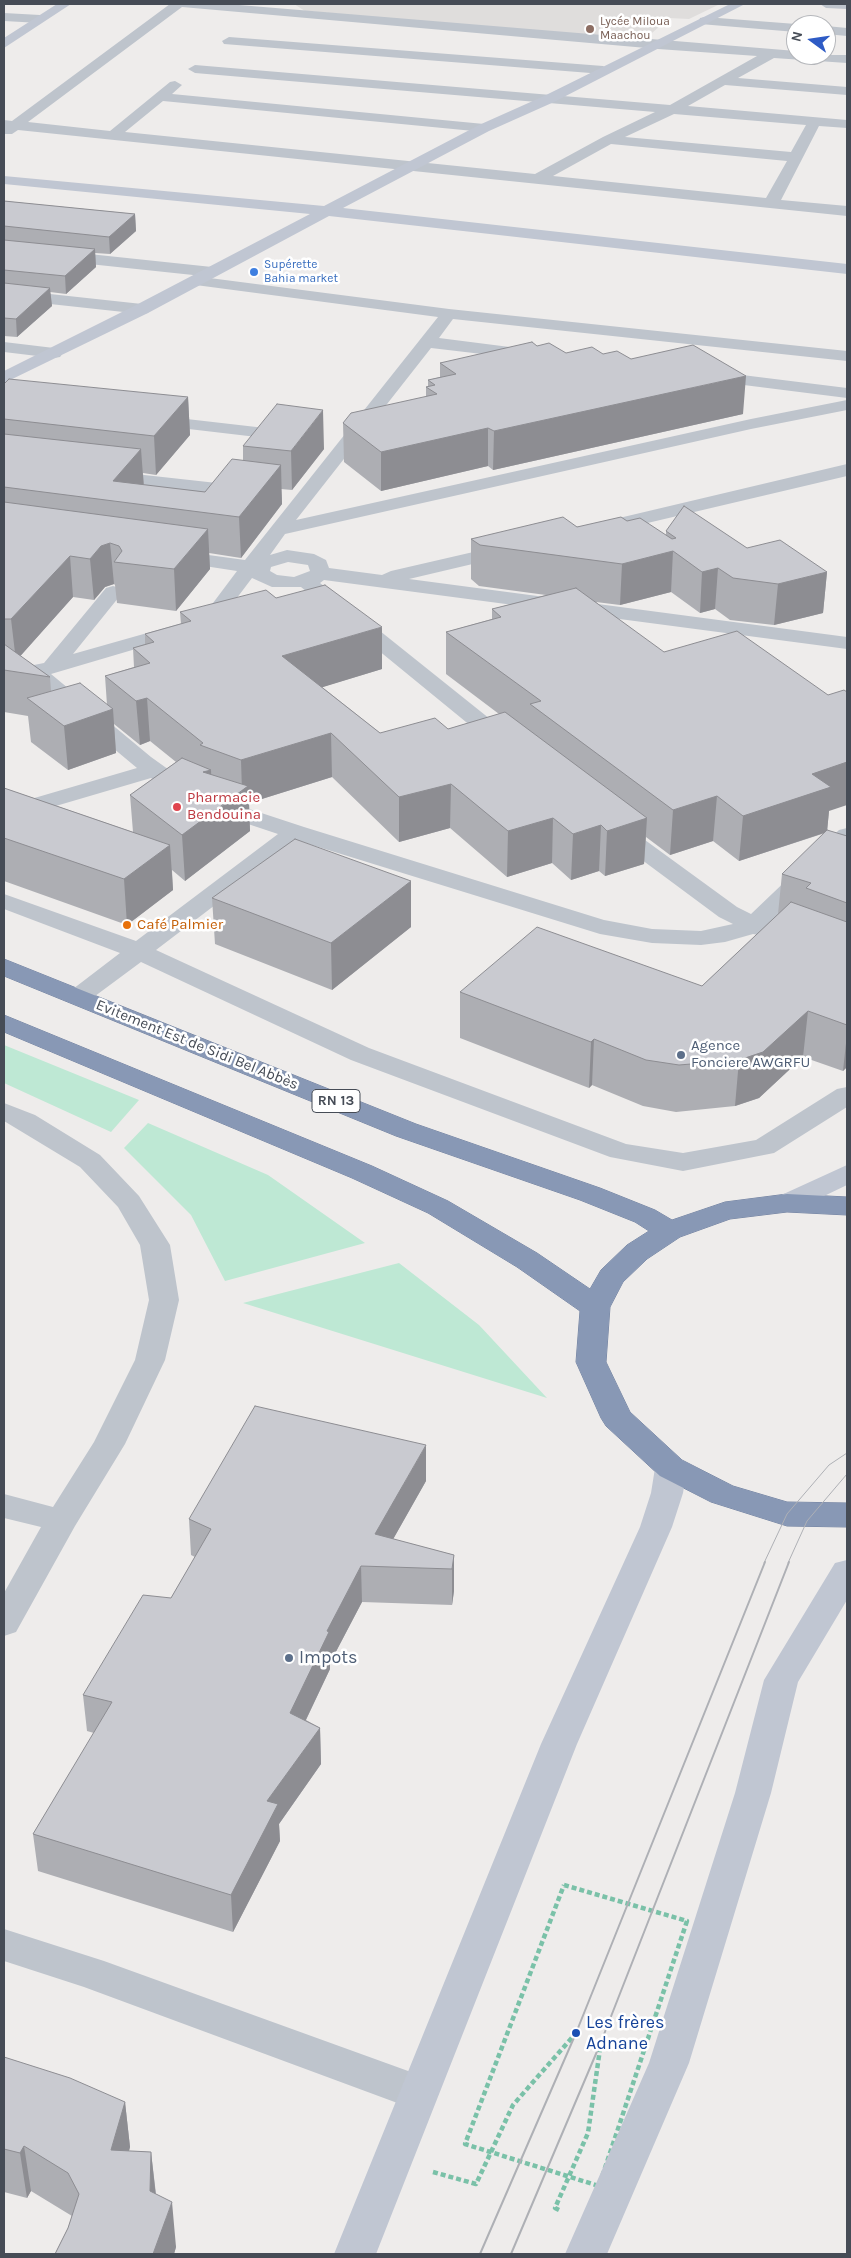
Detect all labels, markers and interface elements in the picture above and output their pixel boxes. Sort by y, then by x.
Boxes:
place label: Lycée Miloua Maachou [600,15,670,43]
north arrow [786,15,836,65]
marker: Lycée Miloua Maachou [584,23,596,35]
text: N [787,30,806,43]
place label: Supérette Bahia market [264,258,338,286]
marker: Supérette Bahia market [248,266,260,278]
place label: Pharmacie Bendouina [187,789,261,824]
marker: Pharmacie Bendouina [171,801,183,813]
place label: Café Palmier [137,916,223,934]
marker: Café Palmier [121,919,133,931]
street label: Evitement Est de Sidi Bel Abbès [93,996,301,1094]
place label: Agence Fonciere AWGRFU [691,1037,810,1072]
marker: Agence Fonciere AWGRFU [675,1049,687,1061]
road number: RN 13 [312,1090,360,1112]
place label: Impots [299,1647,357,1669]
marker: Impots [283,1652,295,1664]
place label: Les frères Adnane [586,2012,665,2054]
marker: Les frères Adnane [570,2027,582,2039]

